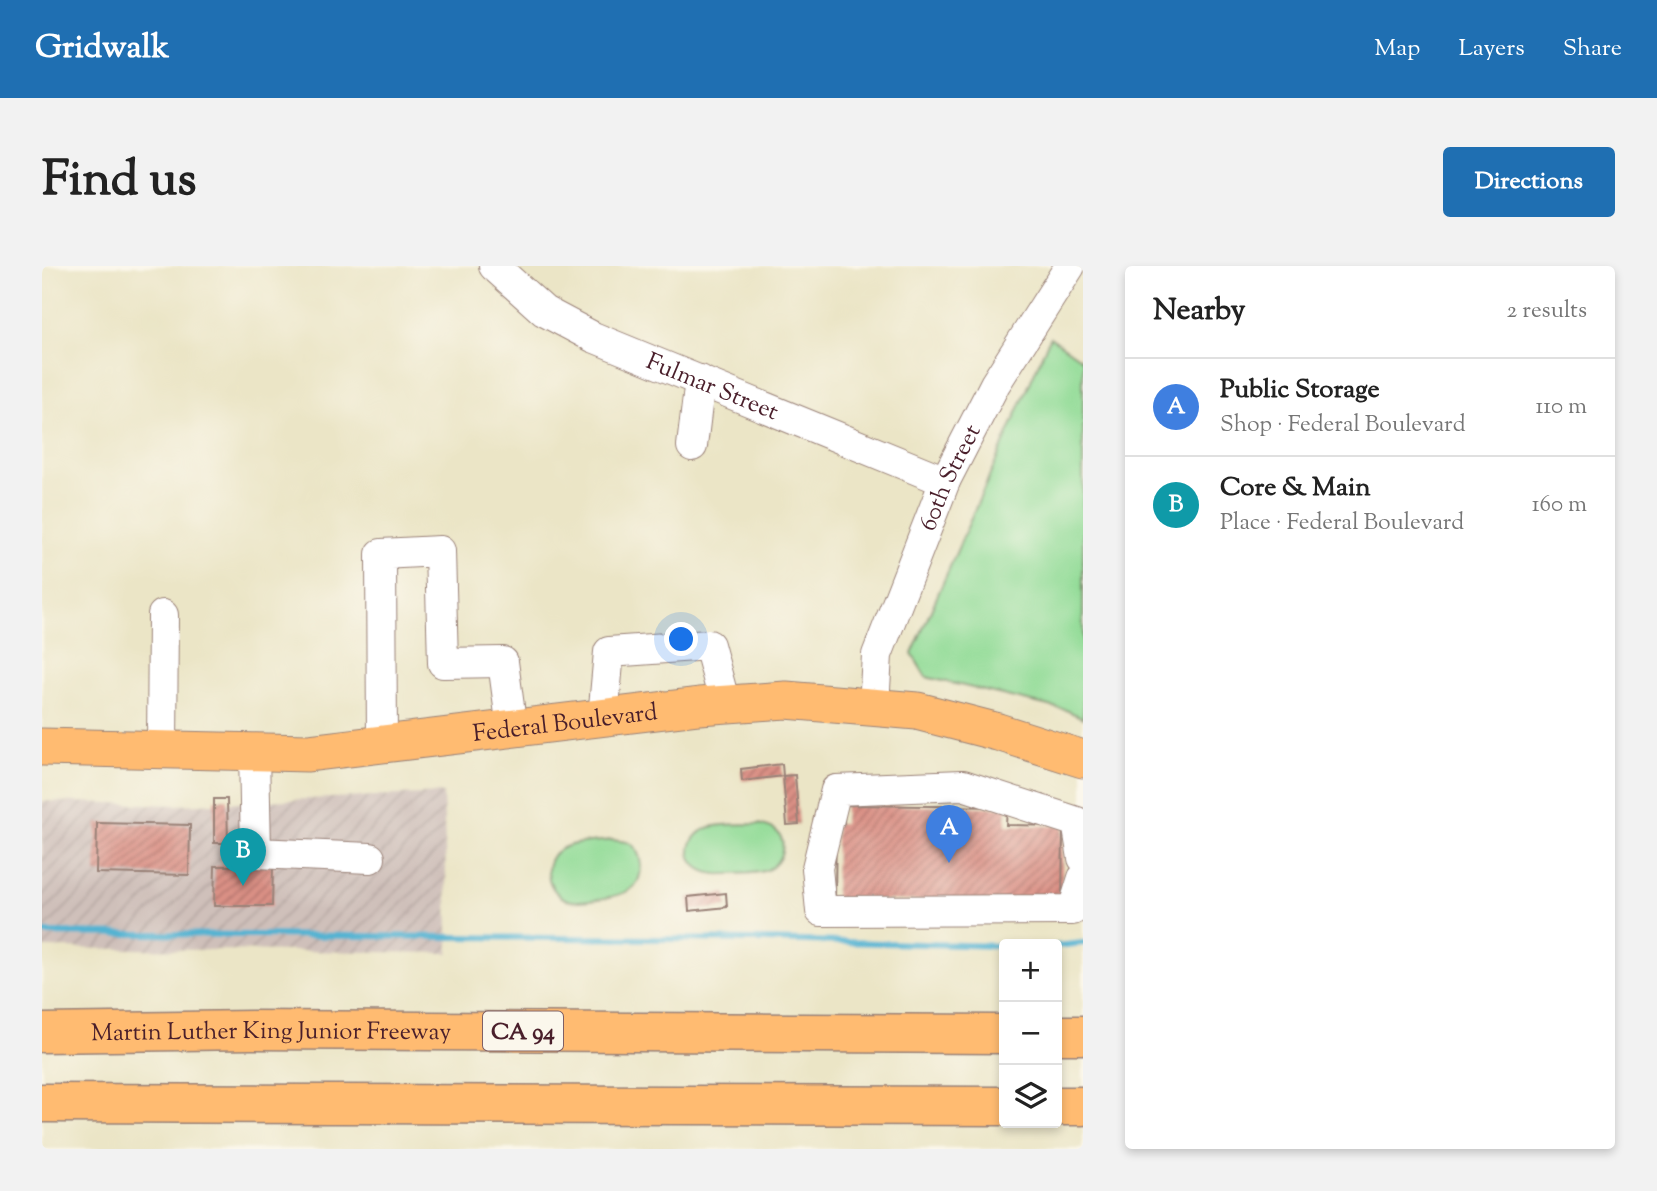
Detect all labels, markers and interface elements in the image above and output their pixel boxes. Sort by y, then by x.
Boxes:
text: Gridwalk [35,25,169,73]
text: Map [1374,32,1420,66]
text: Layers [1458,32,1525,66]
text: Share [1563,32,1622,66]
text: Find us [42,147,196,217]
button: Directions [1443,147,1615,217]
text: Nearby [1153,290,1245,333]
text: 2 results [1507,295,1587,328]
street label: Fulmar Street [641,346,783,430]
text: Public Storage [1220,372,1380,409]
text: A [1167,391,1185,424]
text: 110 m [1536,391,1587,424]
text: Shop · Federal Boulevard [1220,409,1466,442]
street label: 60th Street [912,419,990,536]
text: Core & Main [1220,470,1371,507]
text: B [1169,489,1183,522]
text: 160 m [1532,489,1587,522]
text: Place · Federal Boulevard [1220,507,1464,540]
your location [664,622,698,656]
street label: Federal Boulevard [471,696,660,752]
pin: A [926,805,972,863]
pin: B [220,828,266,886]
map controls [999,939,1062,1128]
button: + [999,939,1062,1002]
button: − [999,1002,1062,1065]
road number: CA 94 [483,1012,563,1051]
street label: Martin Luther King Junior Freeway [91,1015,451,1051]
button: layers [999,1065,1062,1128]

